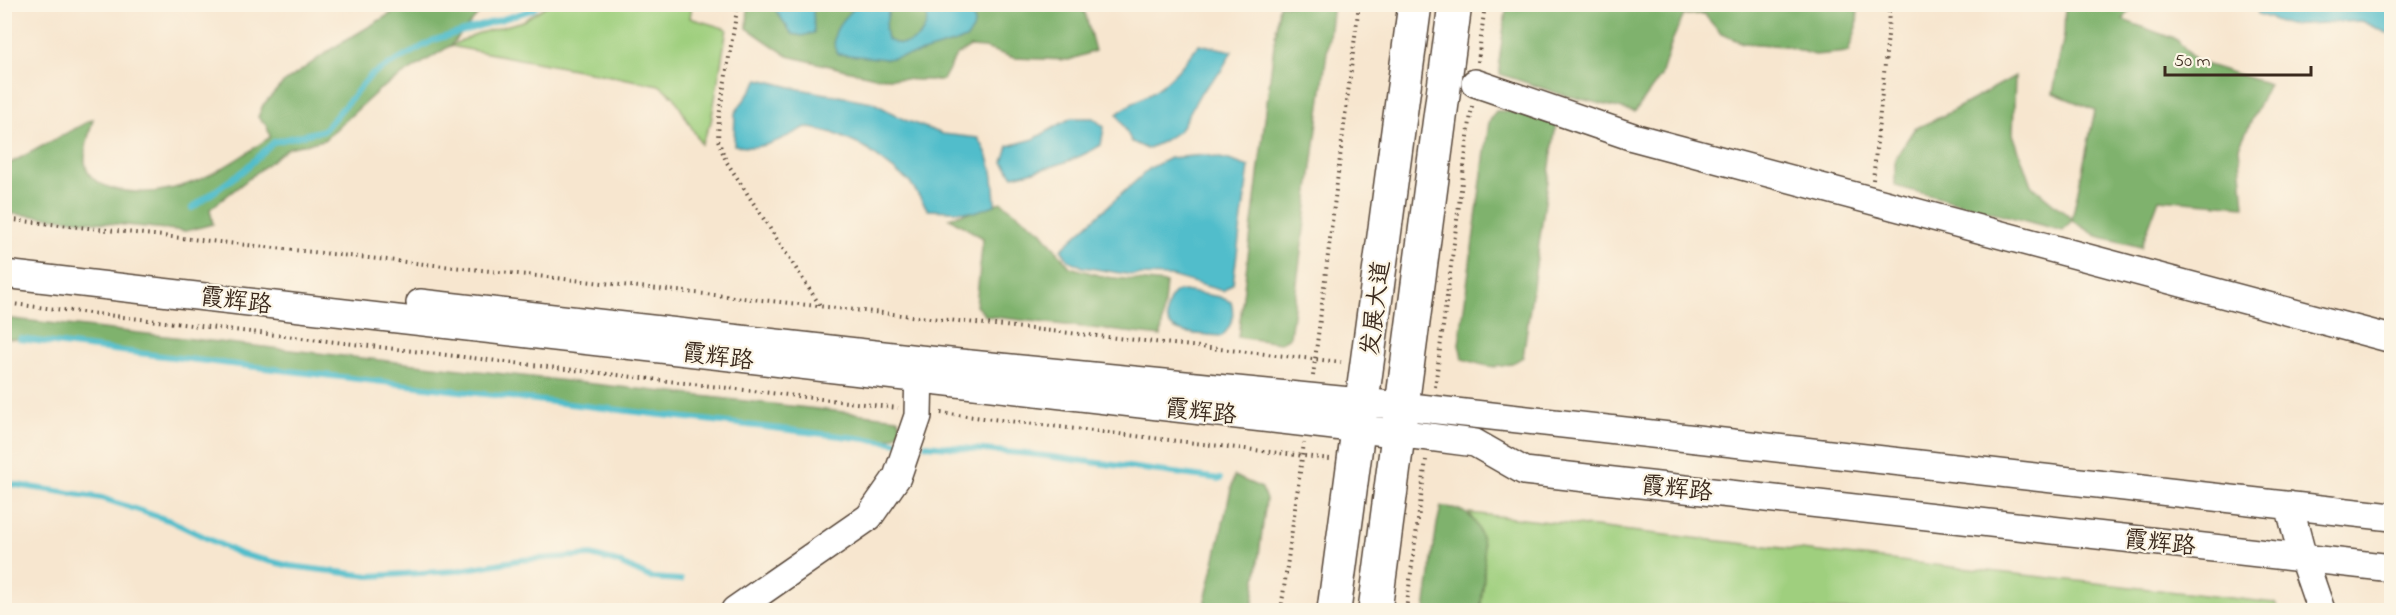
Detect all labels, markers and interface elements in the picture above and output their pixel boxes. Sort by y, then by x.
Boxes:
scale bar [2165,39,2310,77]
text: 50 m [2174,49,2211,75]
street label: 发展大道 [1354,259,1401,358]
street label: 霞辉路 [198,281,274,324]
street label: 霞辉路 [680,337,756,380]
street label: 霞辉路 [1163,392,1238,435]
street label: 霞辉路 [1639,469,1714,512]
street label: 霞辉路 [2122,523,2197,566]

